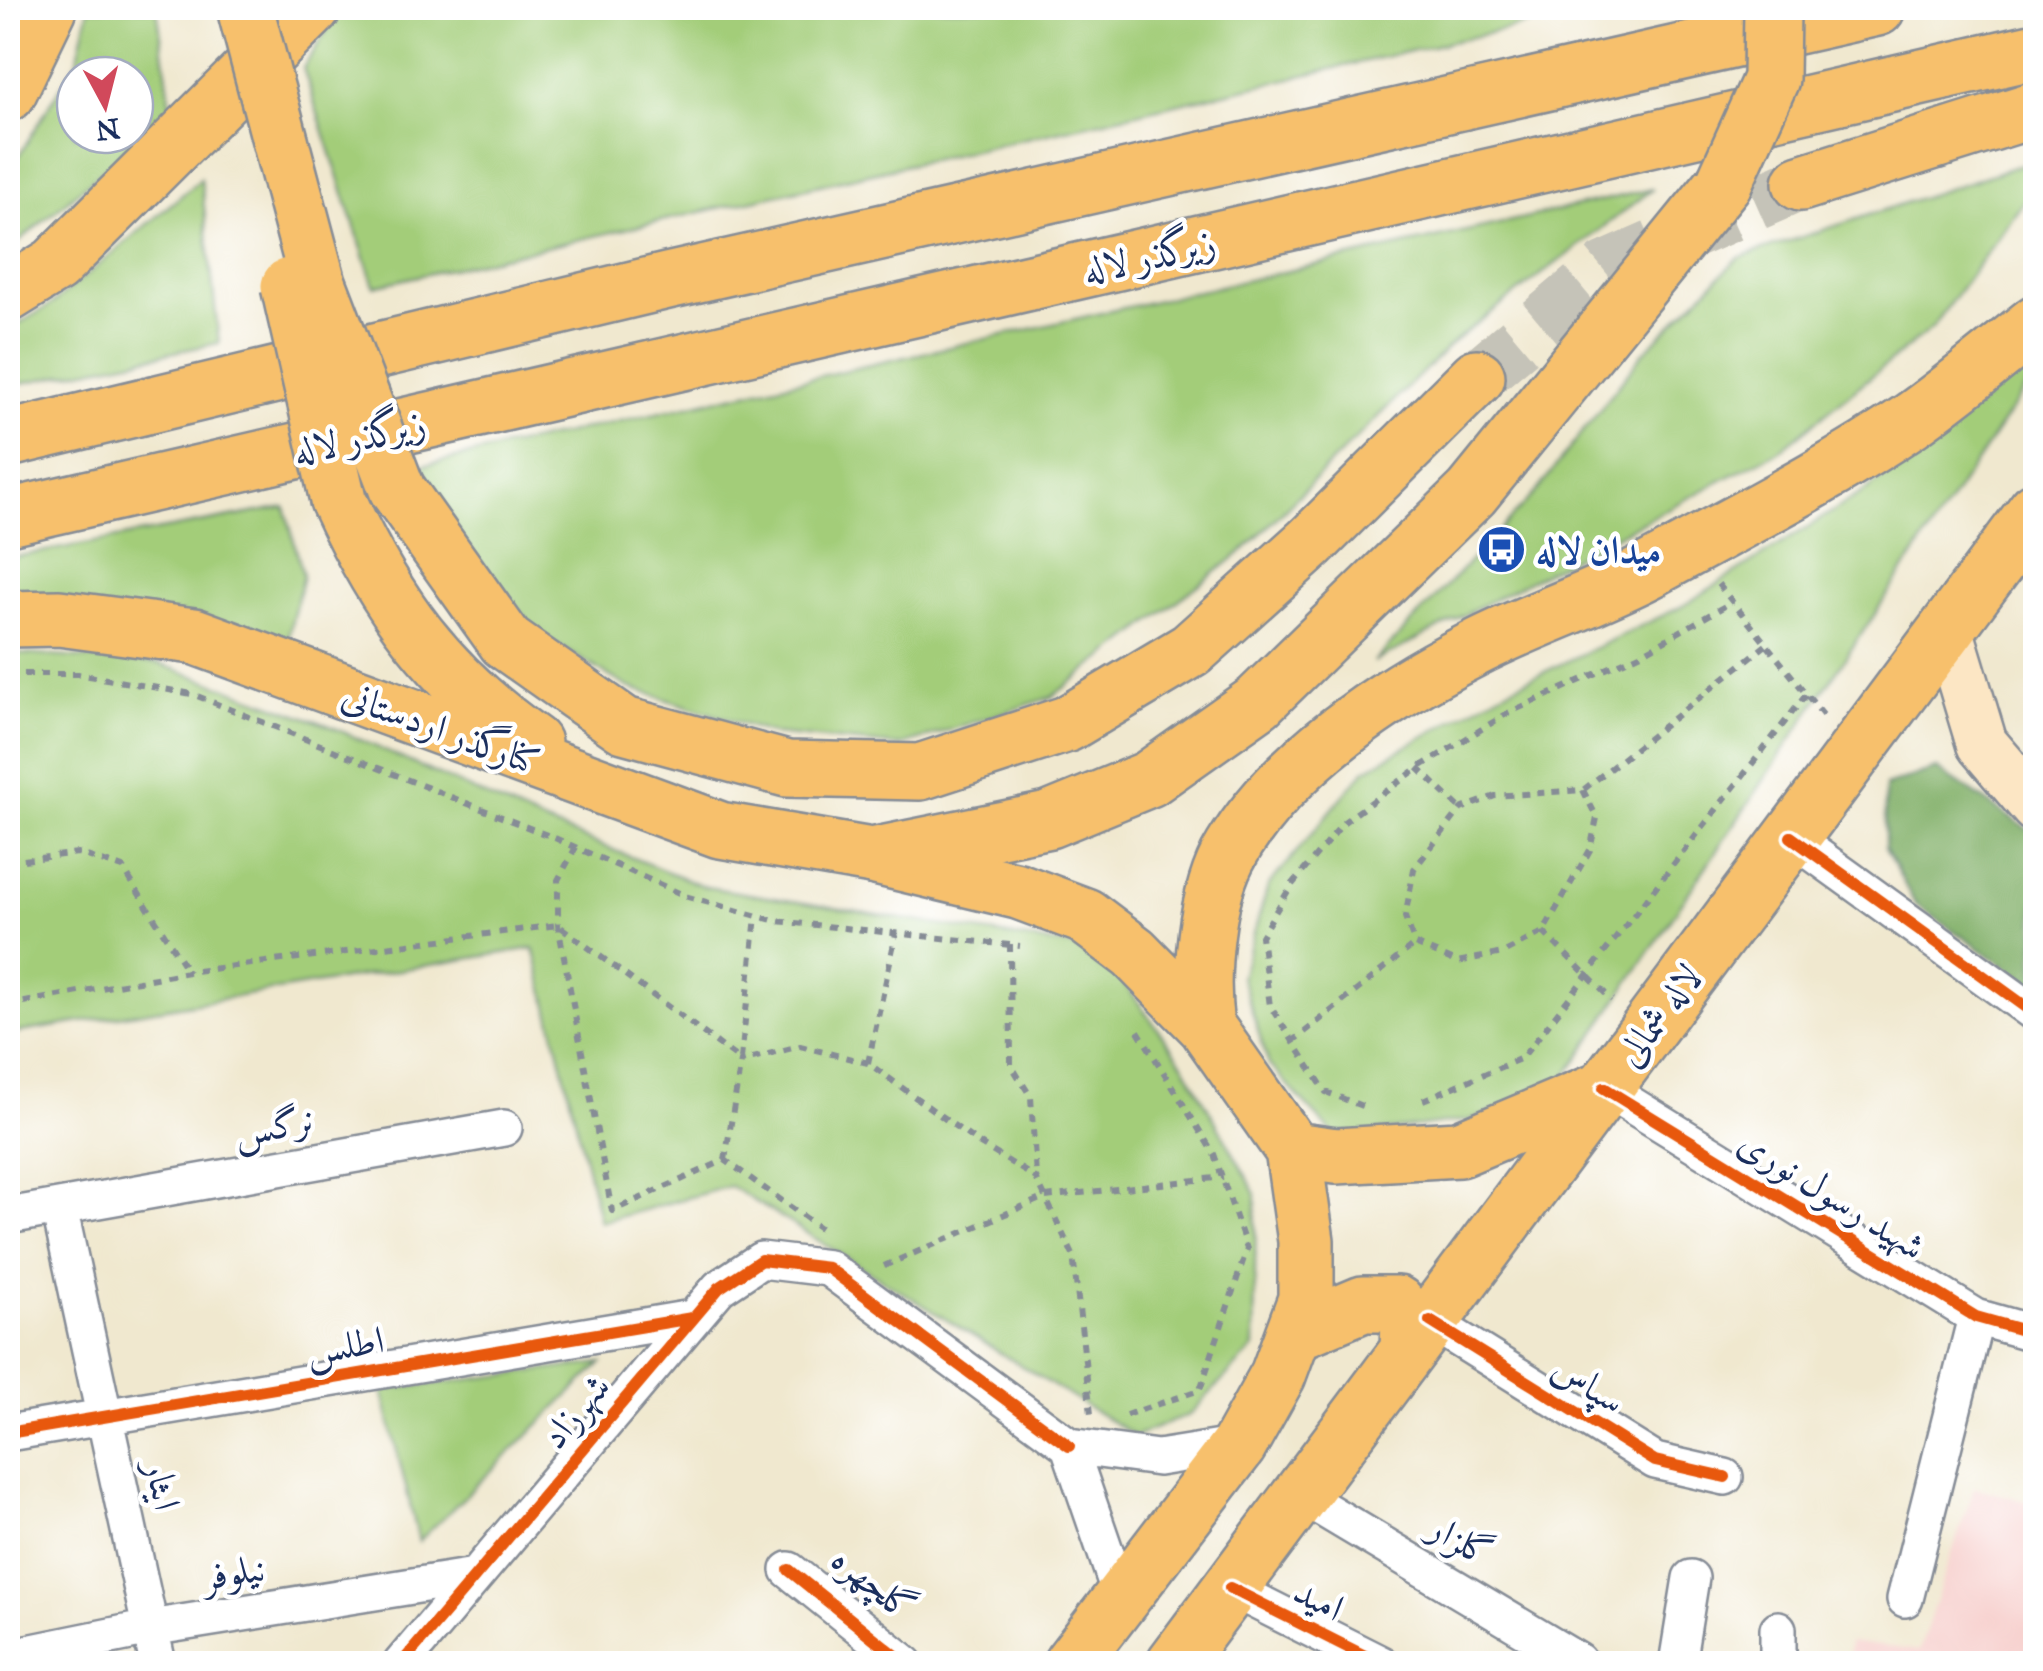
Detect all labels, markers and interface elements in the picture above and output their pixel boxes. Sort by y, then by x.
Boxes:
north arrow [55,55,155,155]
text: N [94,111,122,148]
street label: زیرگذر لاله [1077,215,1220,294]
street label: زیرگذر لاله [287,396,430,475]
bus stop icon: میدان لاله [1475,524,1527,576]
place label: میدان لاله [1536,527,1661,573]
street label: کنارگذر اردستانی [336,667,547,785]
street label: لاله شمالی [1606,955,1712,1075]
street label: نرگس [230,1096,318,1159]
street label: شهید رسول نوری [1730,1118,1934,1270]
street label: اطلس [303,1316,388,1377]
street label: سپاس [1543,1344,1634,1426]
street label: شهرزاد [530,1364,620,1459]
street label: ایثار [134,1452,191,1514]
street label: گلزار [1417,1502,1501,1577]
street label: گلچهره [822,1535,925,1631]
street label: نیلوفر [195,1544,269,1601]
street label: امید [1286,1567,1352,1631]

